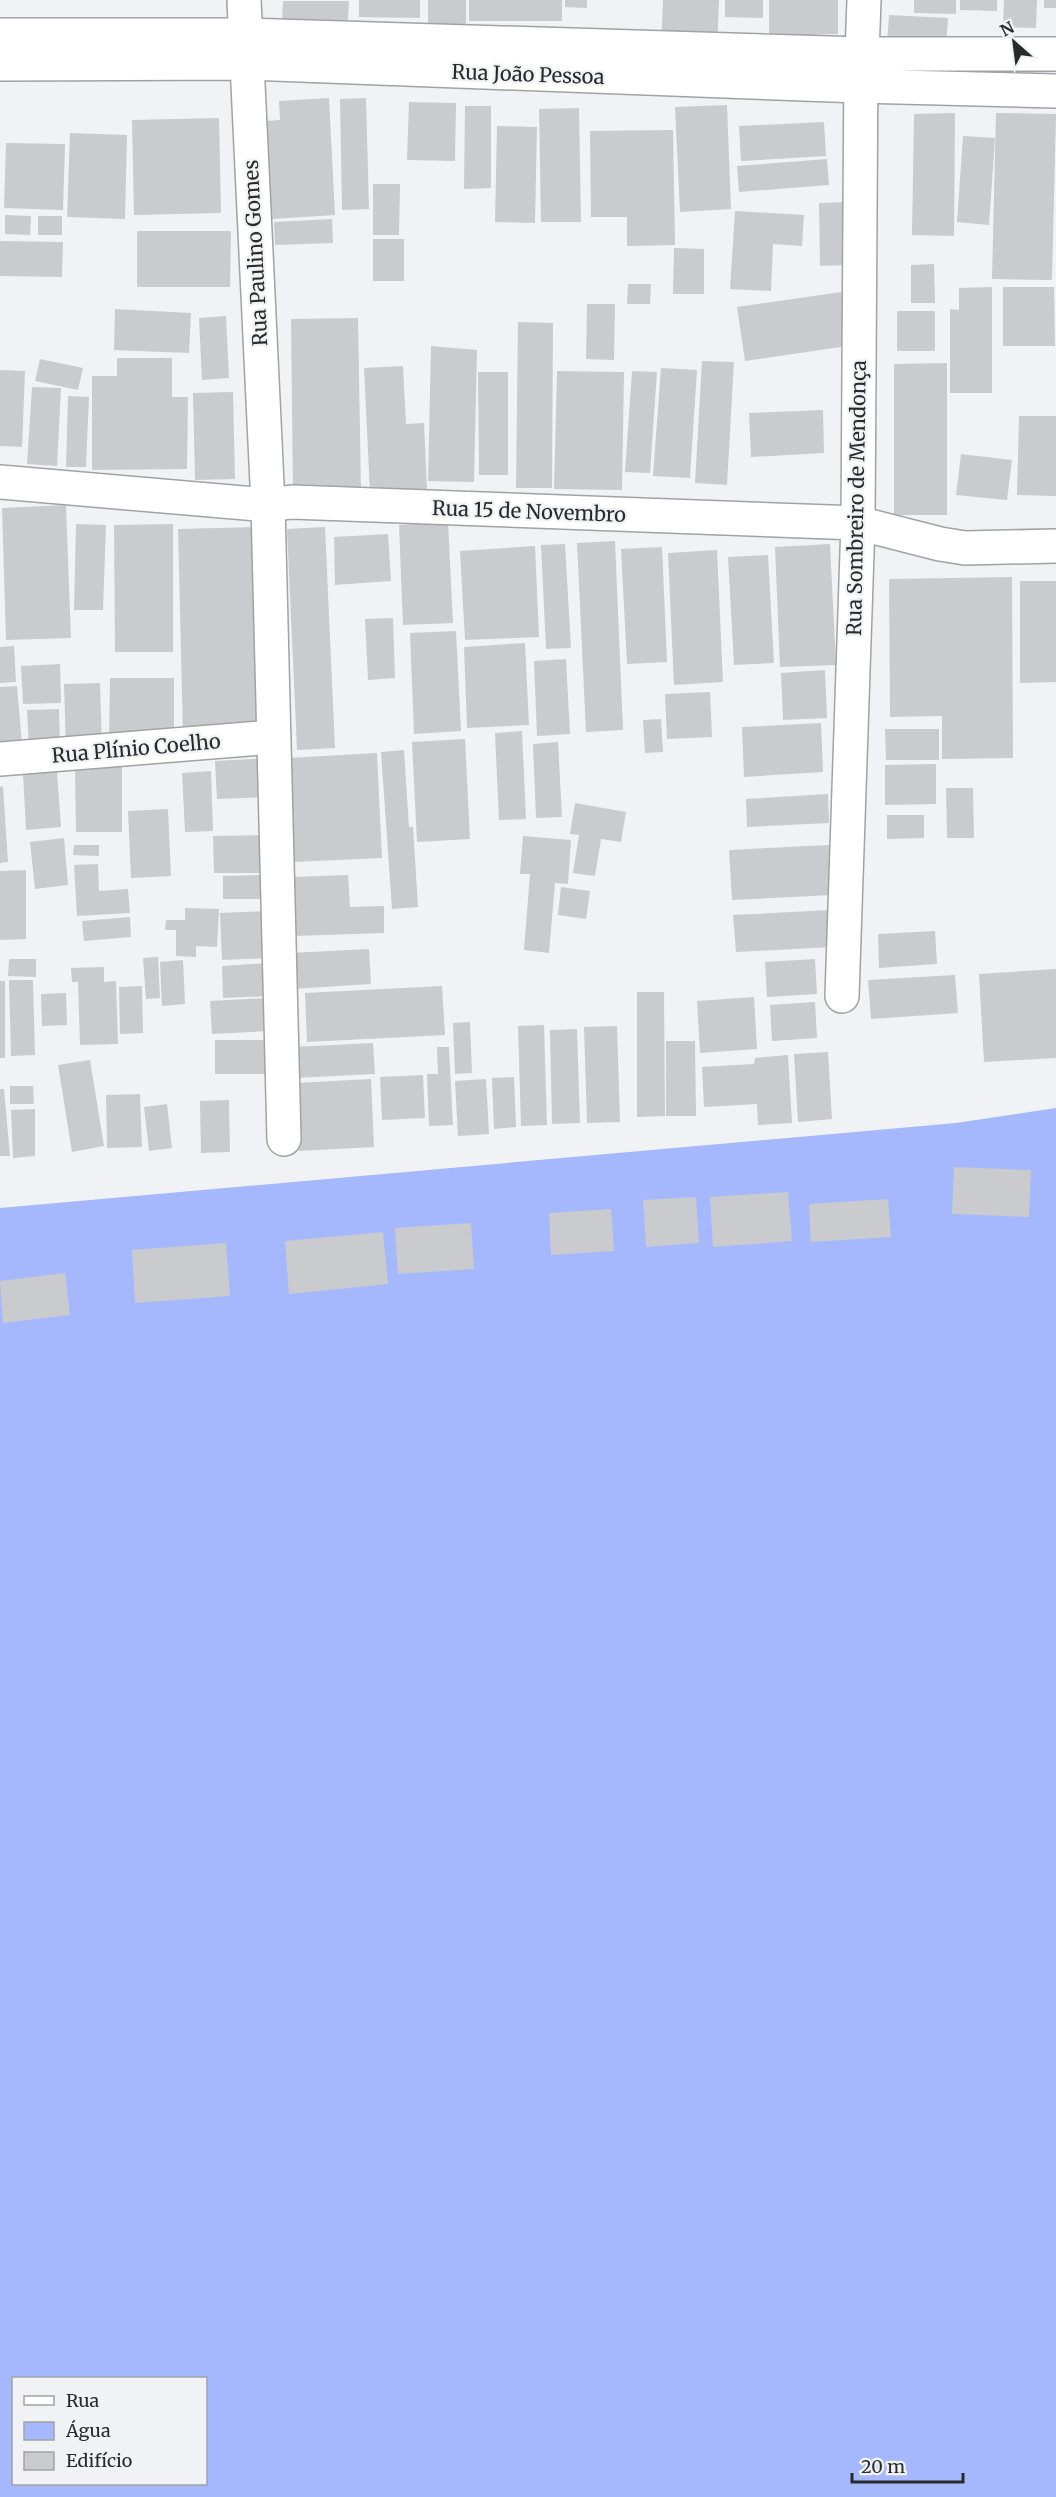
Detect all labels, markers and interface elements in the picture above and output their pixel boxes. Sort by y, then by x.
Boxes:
north arrow [984,12,1044,72]
text: N [997,17,1018,41]
street label: Rua João Pessoa [451,59,605,89]
street label: Rua Paulino Gomes [238,159,272,347]
street label: Rua Sombreiro de Mendonça [841,360,871,636]
street label: Rua 15 de Novembro [432,495,627,527]
street label: Rua Plínio Coelho [51,728,222,768]
legend [12,2377,207,2485]
text: Rua [66,2389,100,2412]
text: Água [65,2419,111,2442]
scale bar [852,2446,963,2484]
text: Edifício [66,2449,132,2472]
text: 20 m [861,2455,905,2478]

